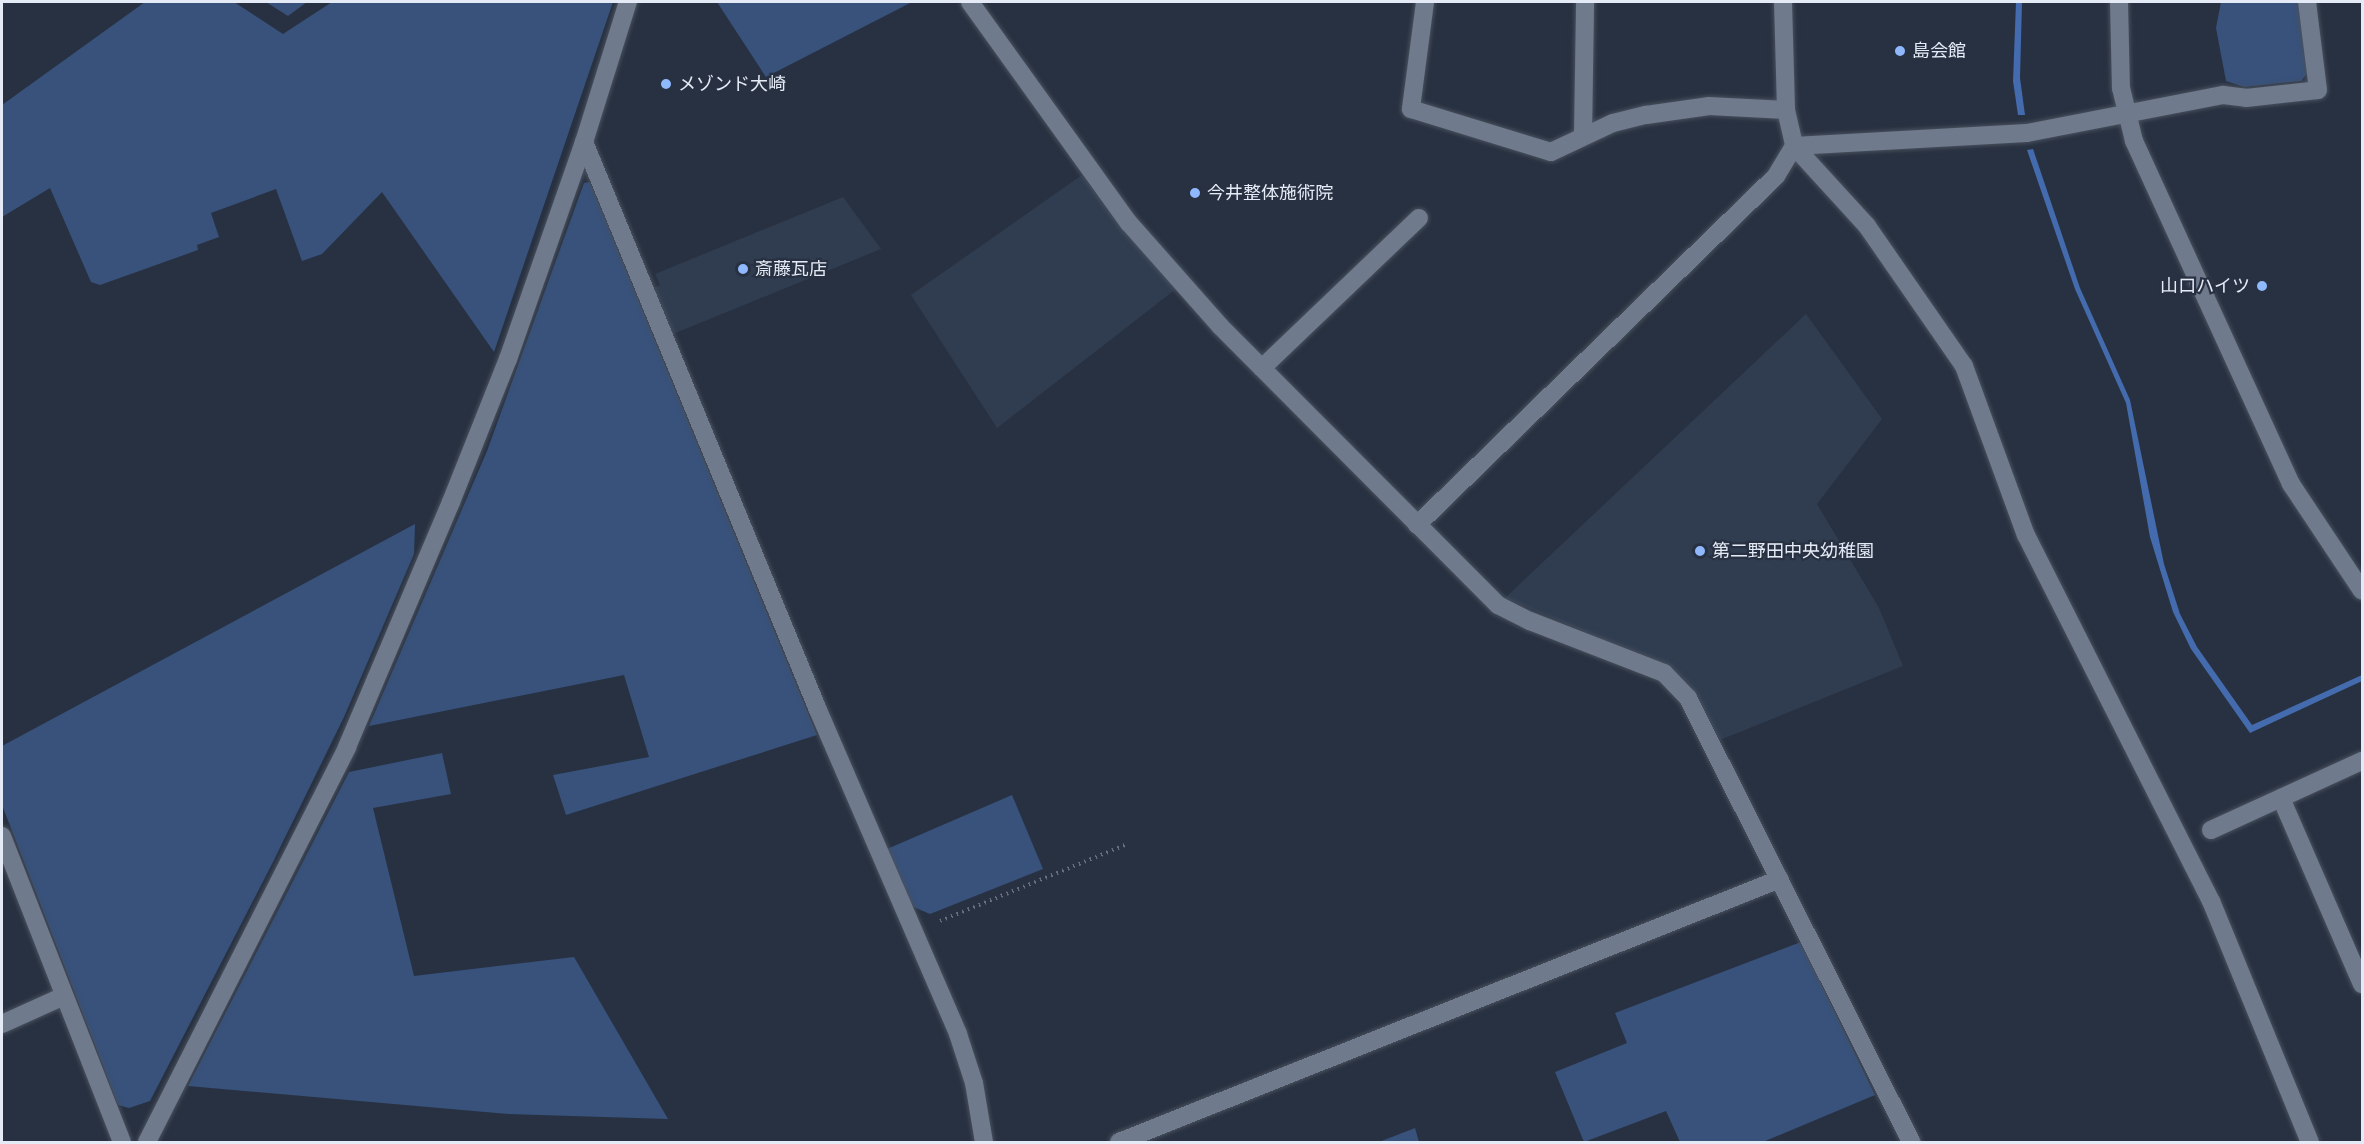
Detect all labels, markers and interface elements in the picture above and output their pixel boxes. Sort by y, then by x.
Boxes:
place label: 島会館 [1912,40,1966,62]
marker: 島会館 [1893,44,1907,58]
place label: メゾンド大崎 [678,73,786,95]
marker: メゾンド大崎 [659,77,673,91]
place label: 今井整体施術院 [1207,182,1333,204]
marker: 今井整体施術院 [1188,186,1202,200]
place label: 斎藤瓦店 [755,258,827,280]
marker: 斎藤瓦店 [736,262,750,276]
place label: 山口ハイツ [2160,275,2250,297]
marker: 山口ハイツ [2255,279,2269,293]
place label: 第二野田中央幼稚園 [1712,540,1874,562]
marker: 第二野田中央幼稚園 [1693,544,1707,558]

